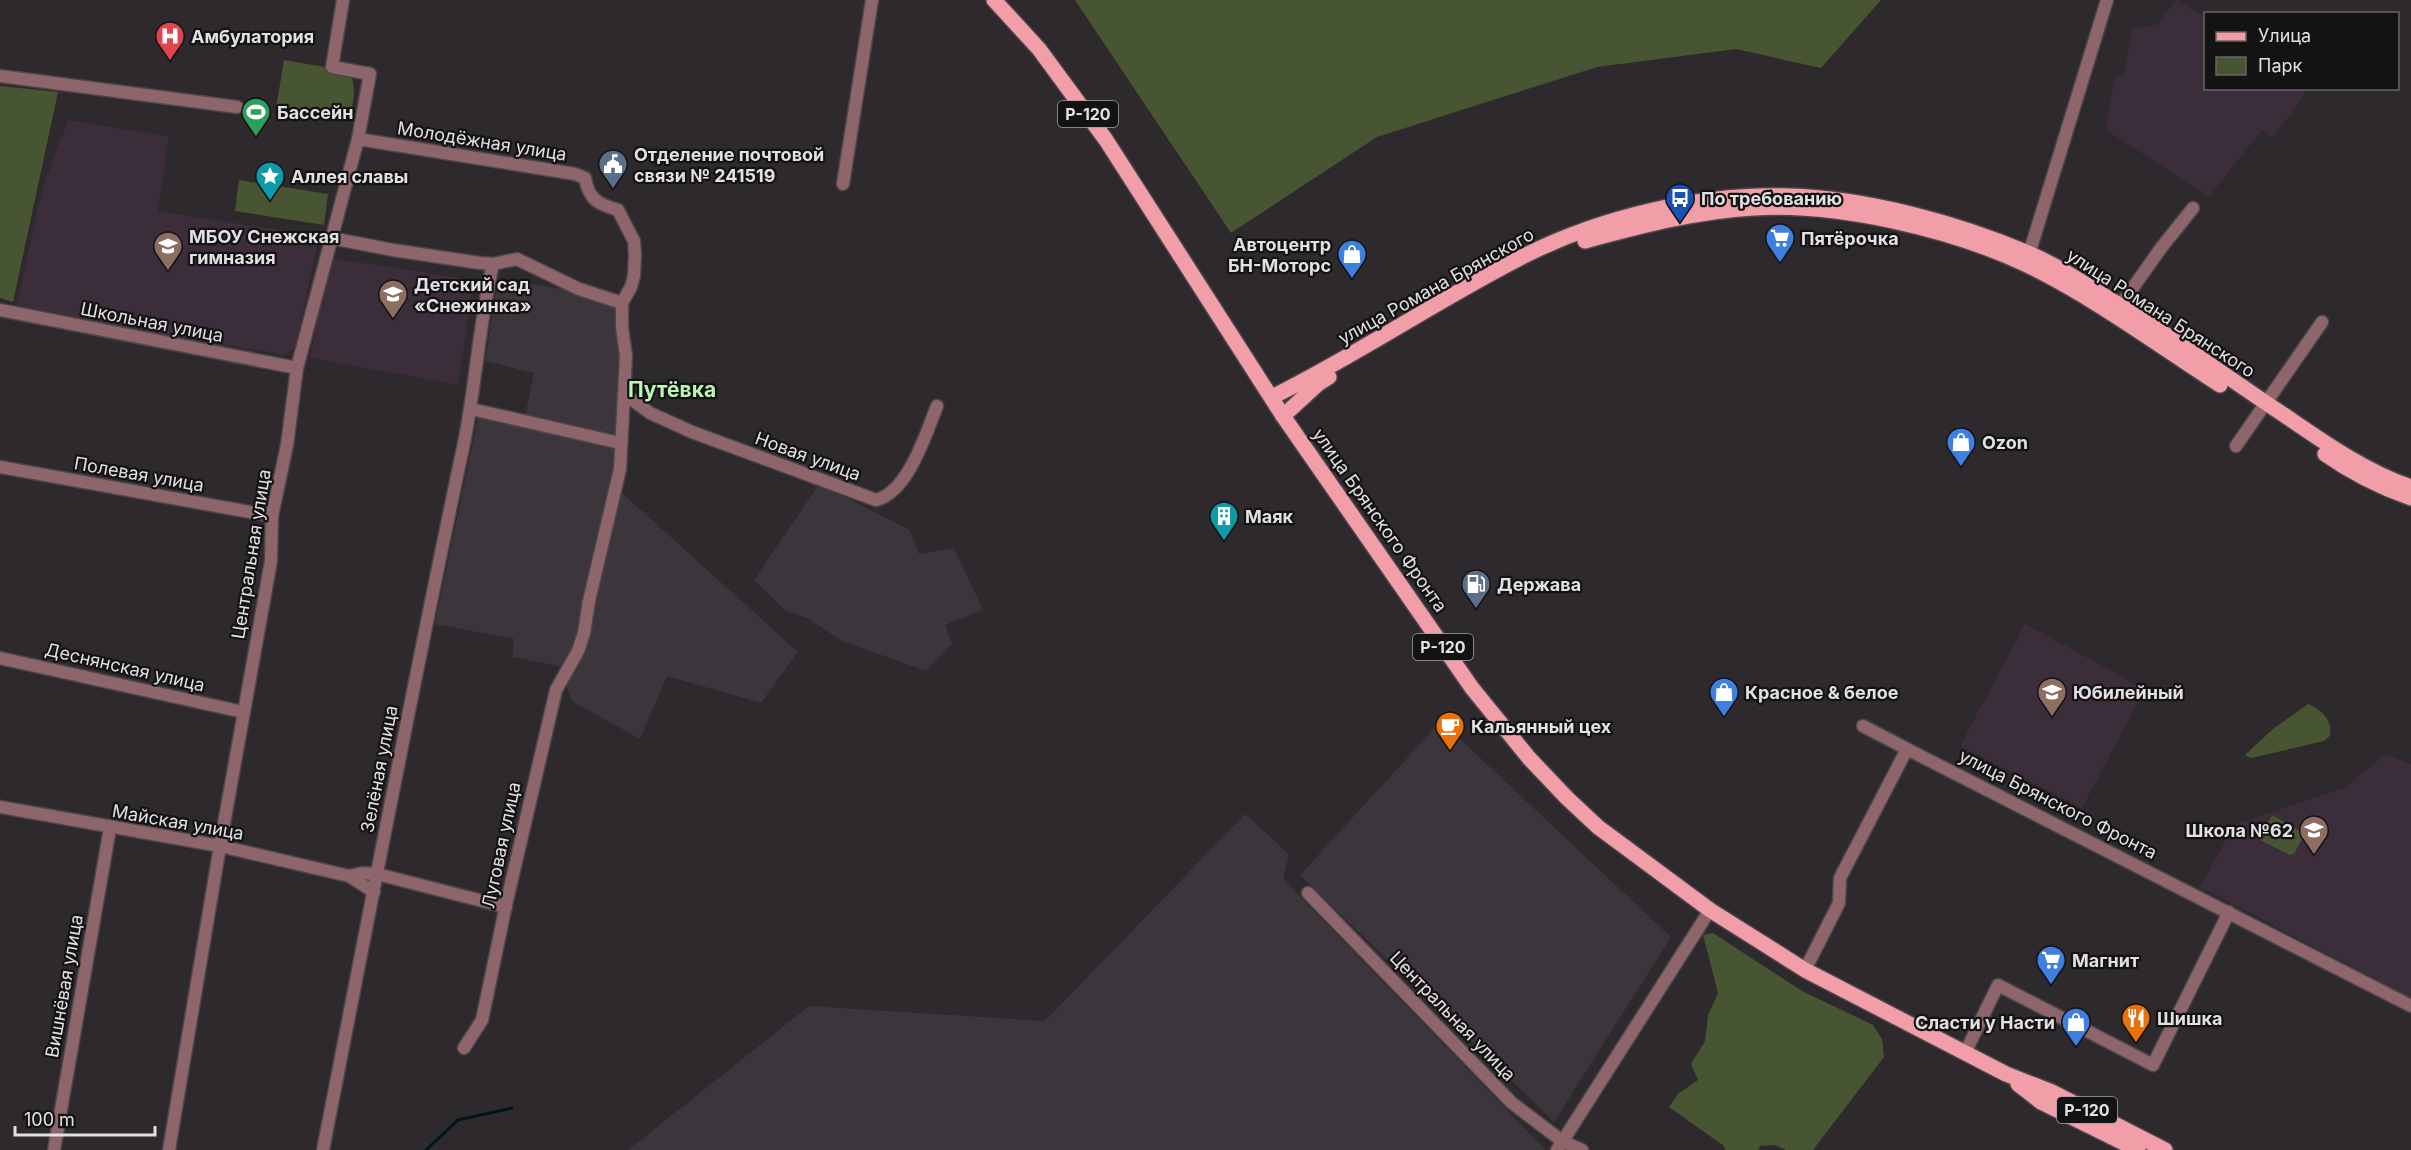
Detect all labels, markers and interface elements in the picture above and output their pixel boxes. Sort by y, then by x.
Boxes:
legend [2204,12,2399,90]
hospital icon: Амбулатория [154,20,186,62]
text: Улица [2258,25,2311,46]
place label: Амбулатория [191,26,314,47]
text: Парк [2258,55,2303,76]
sports icon: Бассейн [240,96,272,138]
road number: Р-120 [1058,101,1118,127]
place label: Бассейн [277,102,353,123]
street label: Молодёжная улица [396,117,568,165]
place label: Отделение почтовой связи № 241519 [634,144,824,186]
public building icon: Отделение почтовой связи № 241519 [597,148,629,190]
place icon: Аллея славы [254,160,286,202]
place label: Аллея славы [291,166,408,187]
bus stop icon: По требованию [1664,182,1696,224]
place label: По требованию [1701,188,1842,209]
supermarket icon: Пятёрочка [1764,222,1796,264]
street label: улица Романа Брянского [1335,223,1537,349]
place label: МБОУ Снежская гимназия [189,226,339,268]
place label: Пятёрочка [1801,228,1899,249]
school or university icon: МБОУ Снежская гимназия [152,230,184,272]
place label: Автоцентр БН-Моторс [1228,234,1331,276]
shop icon: Автоцентр БН-Моторс [1336,238,1368,280]
street label: улица Романа Брянского [2063,244,2259,382]
place label: Детский сад «Снежинка» [414,274,532,316]
school or university icon: Детский сад «Снежинка» [377,278,409,320]
street label: Школьная улица [79,298,225,346]
district label: Путёвка [628,377,716,402]
street label: улица Брянского Фронта [1309,424,1451,616]
shop icon: Ozon [1945,426,1977,468]
street label: Новая улица [752,427,864,485]
place label: Ozon [1982,432,2028,453]
street label: Полевая улица [72,452,206,496]
street label: Центральная улица [227,468,275,640]
building icon: Маяк [1208,500,1240,542]
place label: Маяк [1245,506,1294,527]
fuel station icon: Держава [1460,568,1492,610]
place label: Держава [1497,574,1581,595]
road number: Р-120 [1413,634,1473,660]
street label: Деснянская улица [43,638,207,696]
shop icon: Красное & белое [1708,676,1740,718]
school or university icon: Юбилейный [2036,676,2068,718]
place label: Красное & белое [1745,682,1899,703]
place label: Юбилейный [2073,682,2184,703]
street label: Зелёная улица [356,703,402,835]
cafe icon: Кальянный цех [1434,710,1466,752]
place label: Кальянный цех [1471,716,1612,737]
street label: улица Брянского Фронта [1956,745,2160,863]
street label: Луговая улица [477,780,525,910]
street label: Майская улица [111,800,245,844]
school or university icon: Школа №62 [2298,814,2330,856]
place label: Школа №62 [2186,820,2293,841]
street label: Вишнёвая улица [41,913,87,1059]
supermarket icon: Магнит [2035,944,2067,986]
street label: Центральная улица [1386,947,1520,1085]
place label: Магнит [2072,950,2139,971]
restaurant icon: Шишка [2120,1002,2152,1044]
shop icon: Сласти у Насти [2060,1006,2092,1048]
place label: Шишка [2157,1008,2222,1029]
place label: Сласти у Насти [1915,1012,2055,1033]
road number: Р-120 [2057,1097,2117,1123]
scale bar [15,1099,154,1137]
text: 100 m [24,1109,75,1130]

